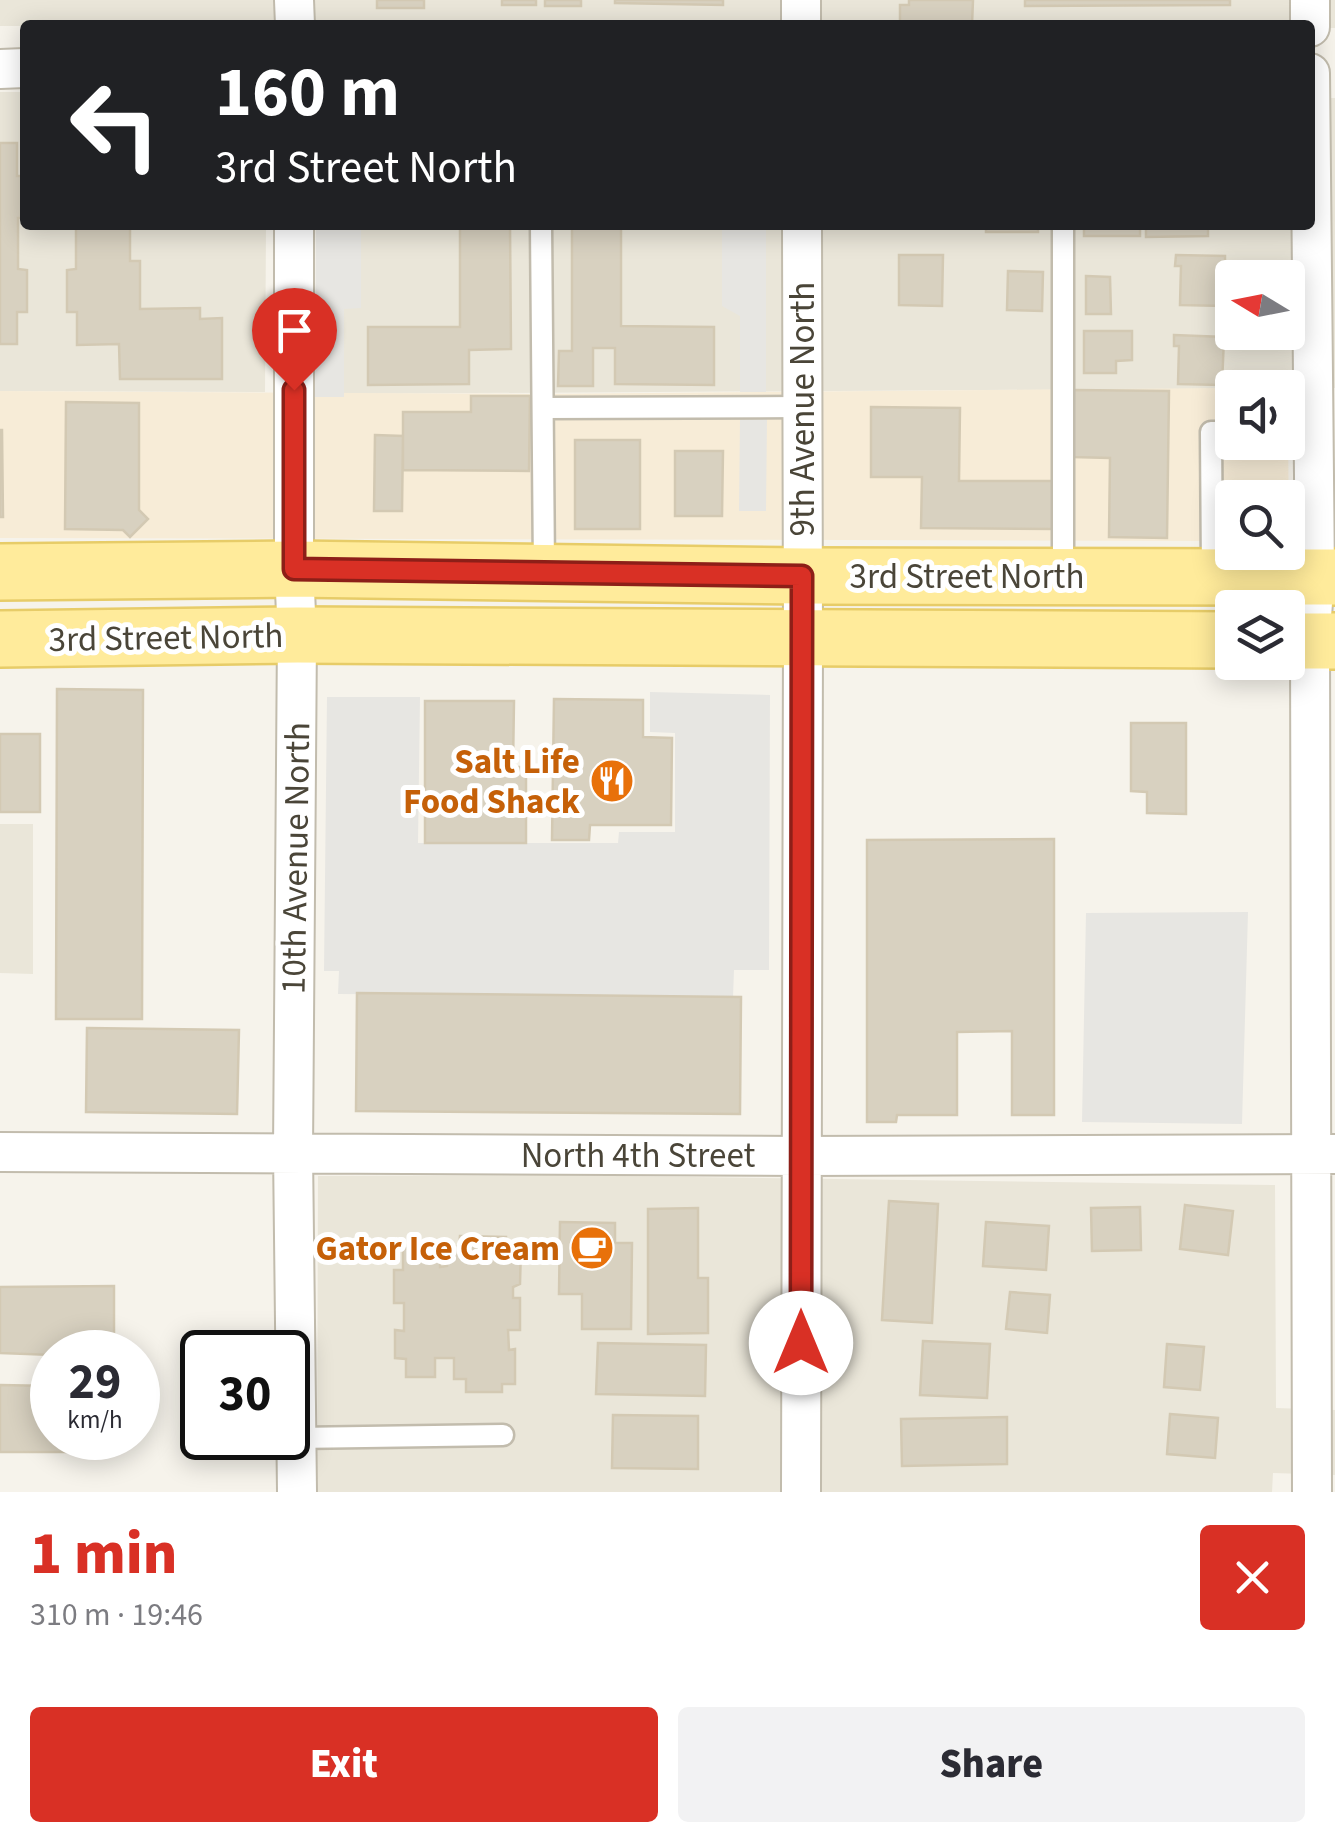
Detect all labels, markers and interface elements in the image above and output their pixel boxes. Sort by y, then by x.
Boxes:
text: 160 m [215,43,400,143]
icon: left [50,60,180,190]
text: 3rd Street North [215,136,517,200]
north arrow [1215,260,1305,350]
map controls [1215,260,1305,680]
street label: 9th Avenue North [778,282,828,536]
pin [252,288,337,391]
icon: arrive [267,303,322,358]
button: sound [1215,370,1305,460]
button: search [1215,480,1305,570]
street label: 3rd Street North [850,552,1084,602]
button: layers [1215,590,1305,680]
street label: 3rd Street North [48,611,284,665]
street label: 10th Avenue North [269,722,323,995]
place label: Salt Life Food Shack [403,737,580,827]
restaurant icon: Salt Life Food Shack [589,758,635,804]
street label: North 4th Street [521,1131,755,1181]
place label: Gator Ice Cream [316,1224,560,1274]
cafe icon: Gator Ice Cream [569,1225,615,1271]
position arrow [749,1291,853,1395]
speed limit sign: 30 [180,1330,310,1460]
text: 29 [69,1347,121,1418]
text: km/h [67,1402,123,1438]
text: 1 min [30,1512,177,1597]
button: close [1200,1525,1305,1630]
text: 310 m · 19:46 [30,1592,203,1638]
button: Exit [30,1707,658,1822]
button: Share [678,1707,1305,1822]

